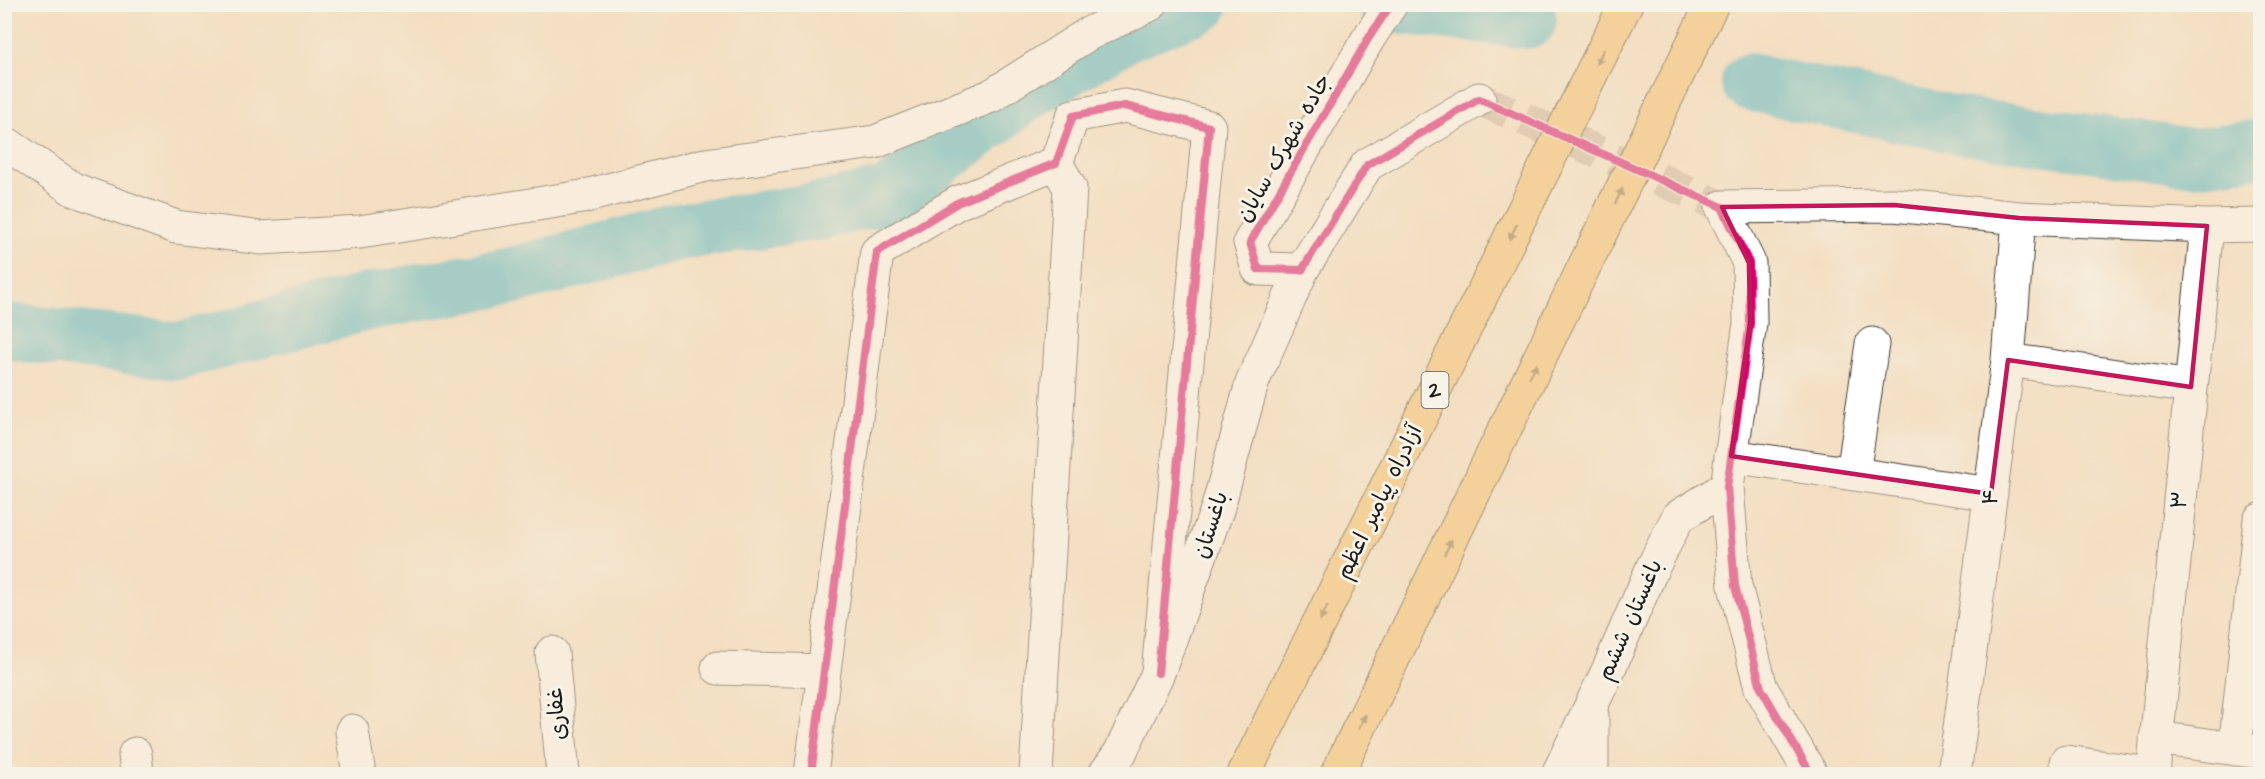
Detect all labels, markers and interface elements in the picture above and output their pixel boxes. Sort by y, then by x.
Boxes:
one-way arrow [1595,48,1605,66]
street label: جاده شهرک سایان [1229,68,1339,228]
one-way arrow [1614,188,1623,205]
one-way arrow [1509,223,1518,240]
one-way arrow [1529,363,1538,380]
road number: 2 [1422,372,1448,408]
street label: آزادراه پیامبر اعظم [1328,418,1431,584]
street label: باغستان [1186,487,1236,563]
street label: ۴ [1975,487,2007,507]
street label: ۳ [2164,489,2196,511]
one-way arrow [1443,538,1452,555]
street label: باغستان ششم [1589,555,1671,685]
one-way arrow [1320,605,1329,622]
street label: غفاری [539,687,575,741]
one-way arrow [1358,713,1367,730]

